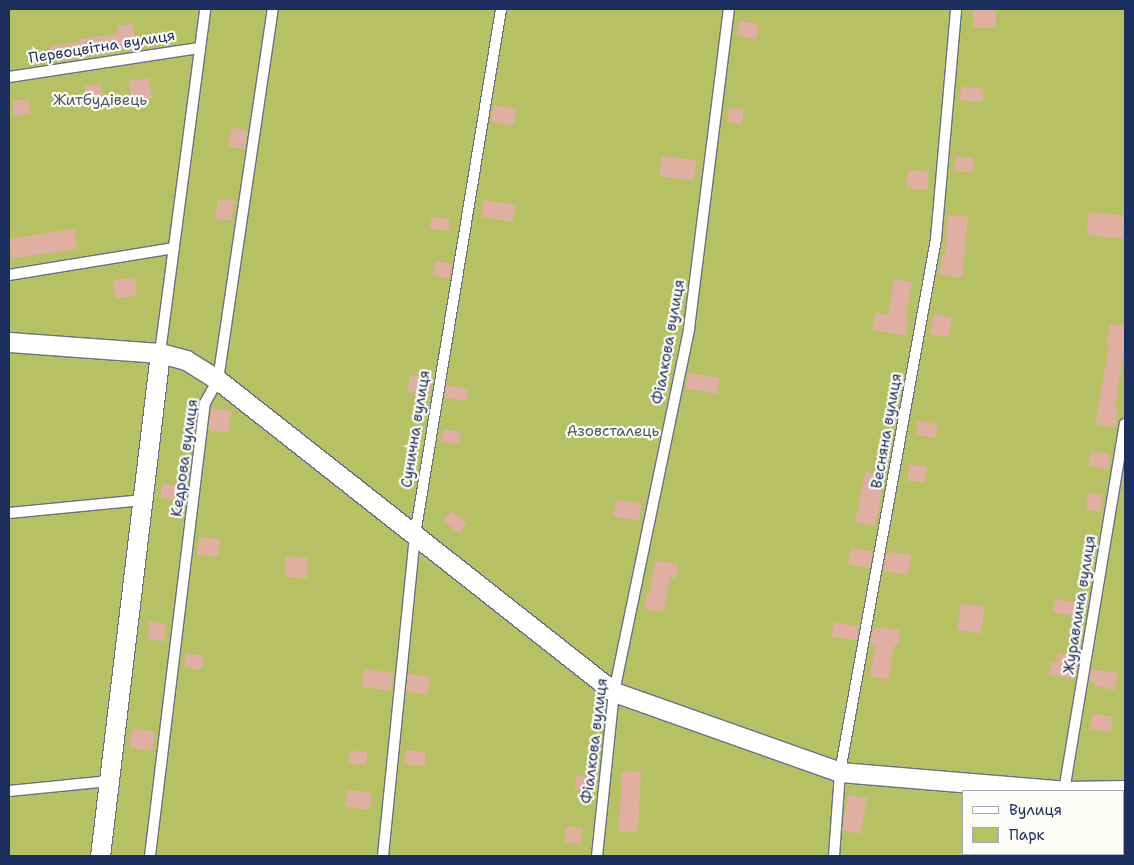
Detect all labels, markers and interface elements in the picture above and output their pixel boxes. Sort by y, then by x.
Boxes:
street label: Первоцвітна вулиця [28,27,176,67]
park label: Житбудівець [53,92,147,110]
street label: Фіалкова вулиця [649,278,689,406]
street label: Сунична вулиця [398,369,434,489]
street label: Весняна вулиця [868,372,906,490]
street label: Кедрова вулиця [168,398,202,518]
park label: Азовсталець [567,423,659,441]
street label: Журавлина вулиця [1060,534,1100,676]
street label: Фіалкова вулиця [578,677,612,805]
legend [962,790,1124,855]
text: Вулиця [1009,800,1062,820]
text: Парк [1009,825,1045,845]

